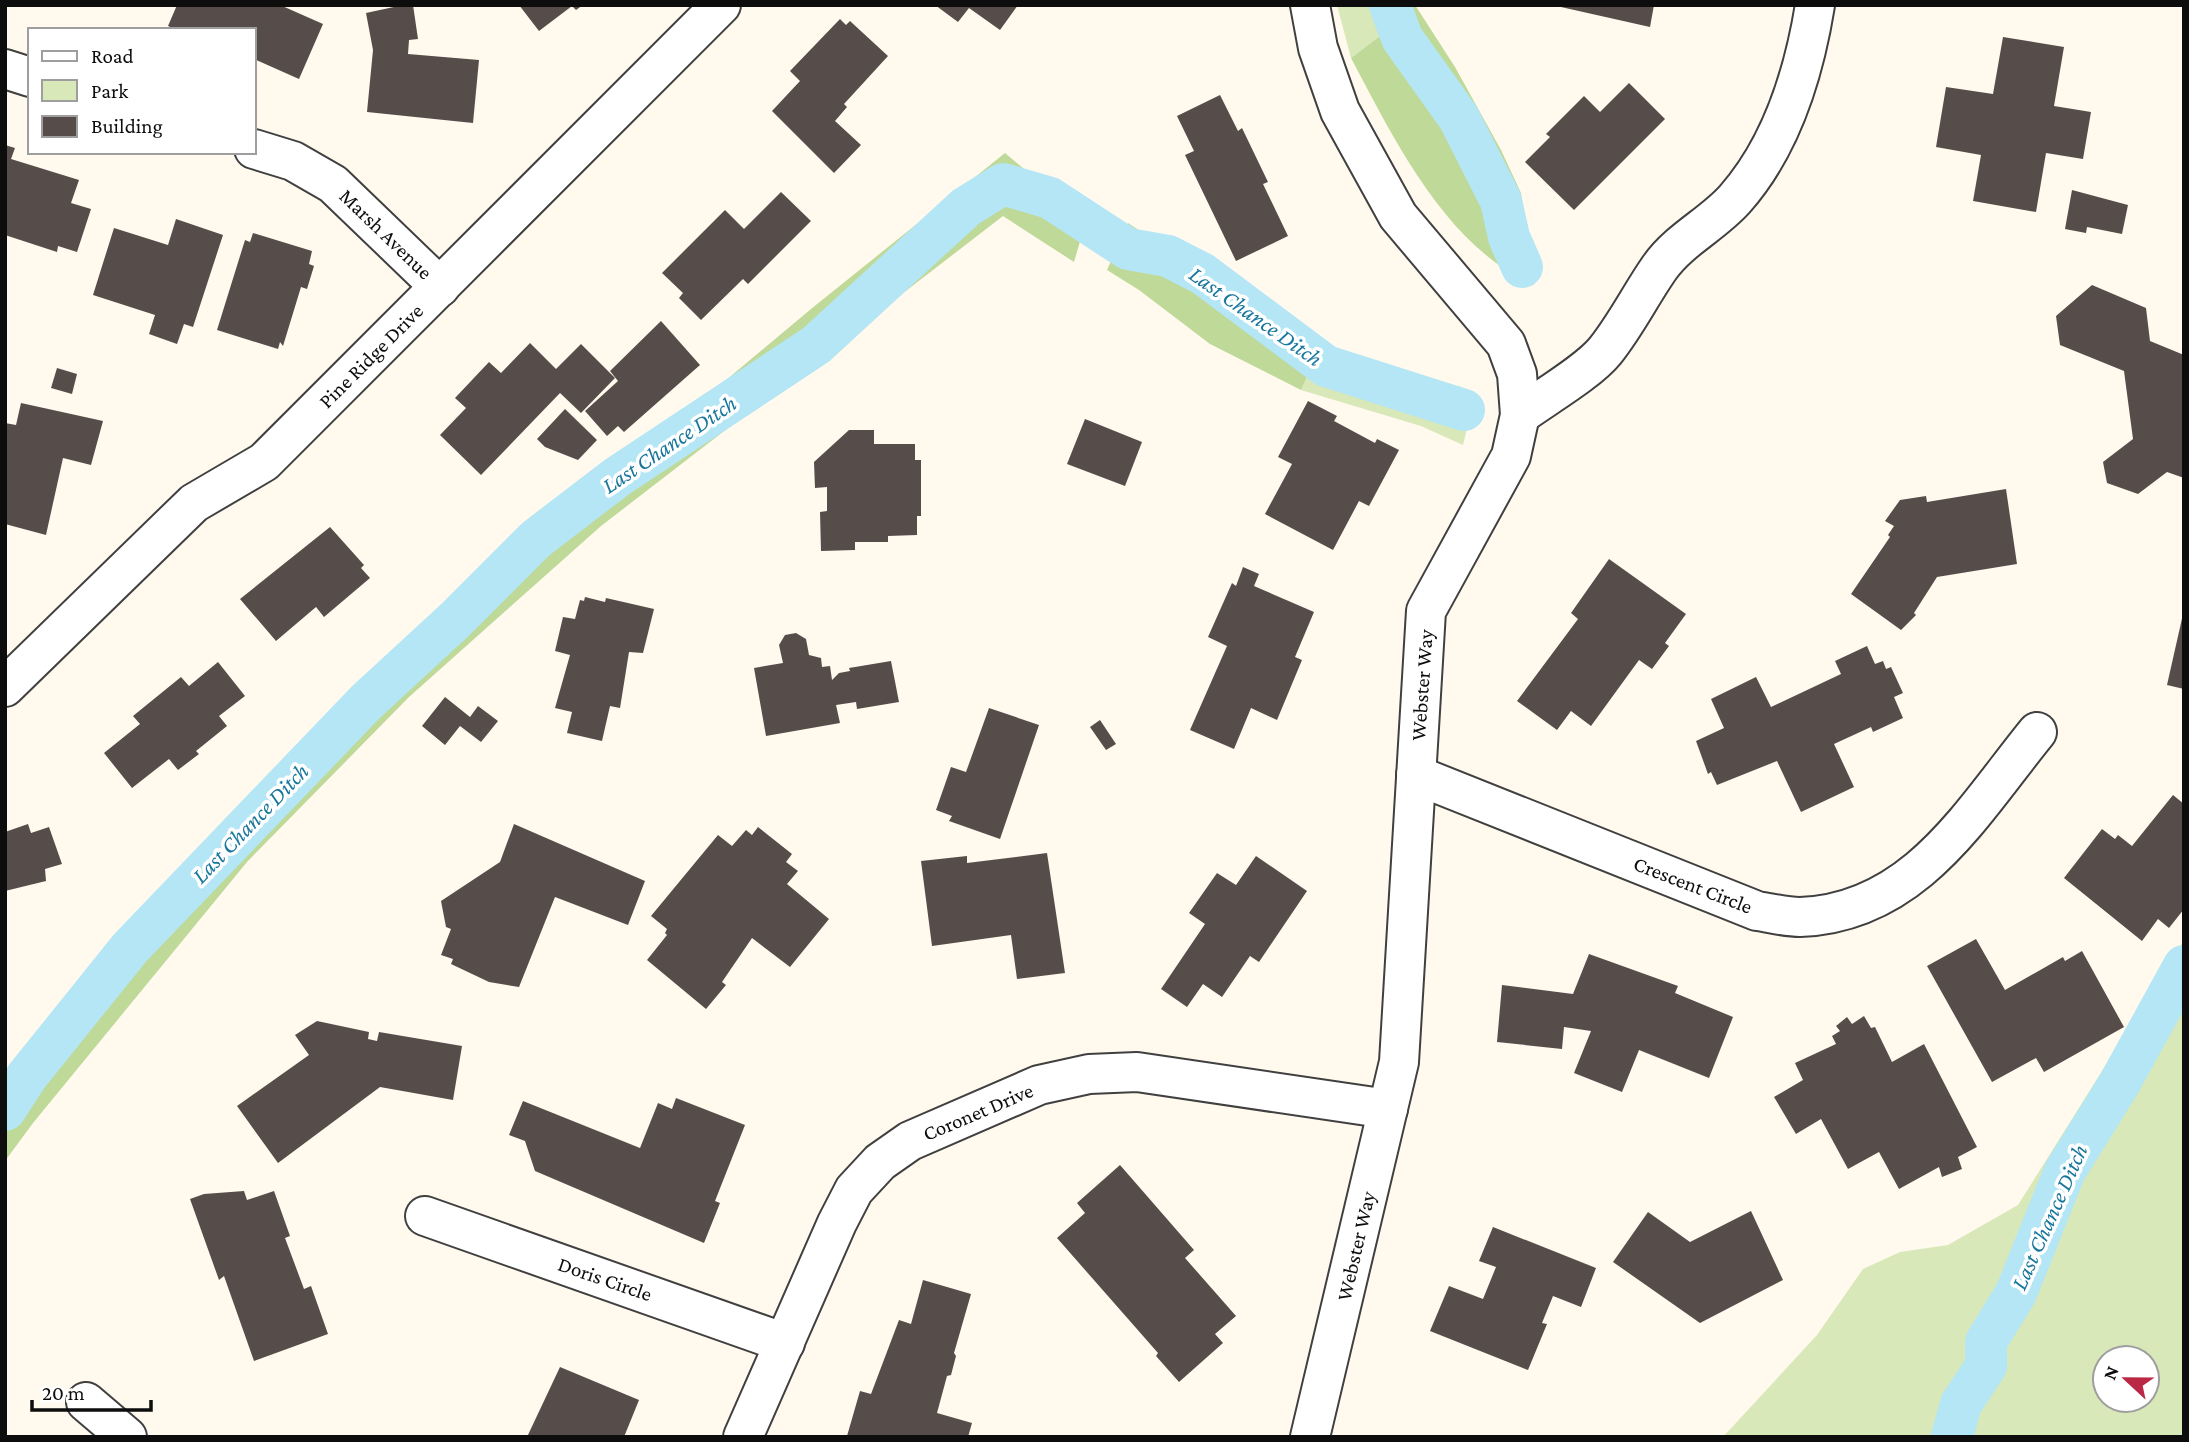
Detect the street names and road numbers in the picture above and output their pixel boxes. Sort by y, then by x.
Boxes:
street label: Marsh Avenue [335,184,437,284]
street label: Pine Ridge Drive [314,299,428,413]
street label: Webster Way [1406,628,1438,742]
street label: Crescent Circle [1630,851,1756,919]
street label: Coronet Drive [919,1078,1037,1146]
street label: Webster Way [1332,1189,1380,1303]
street label: Doris Circle [555,1252,655,1306]

